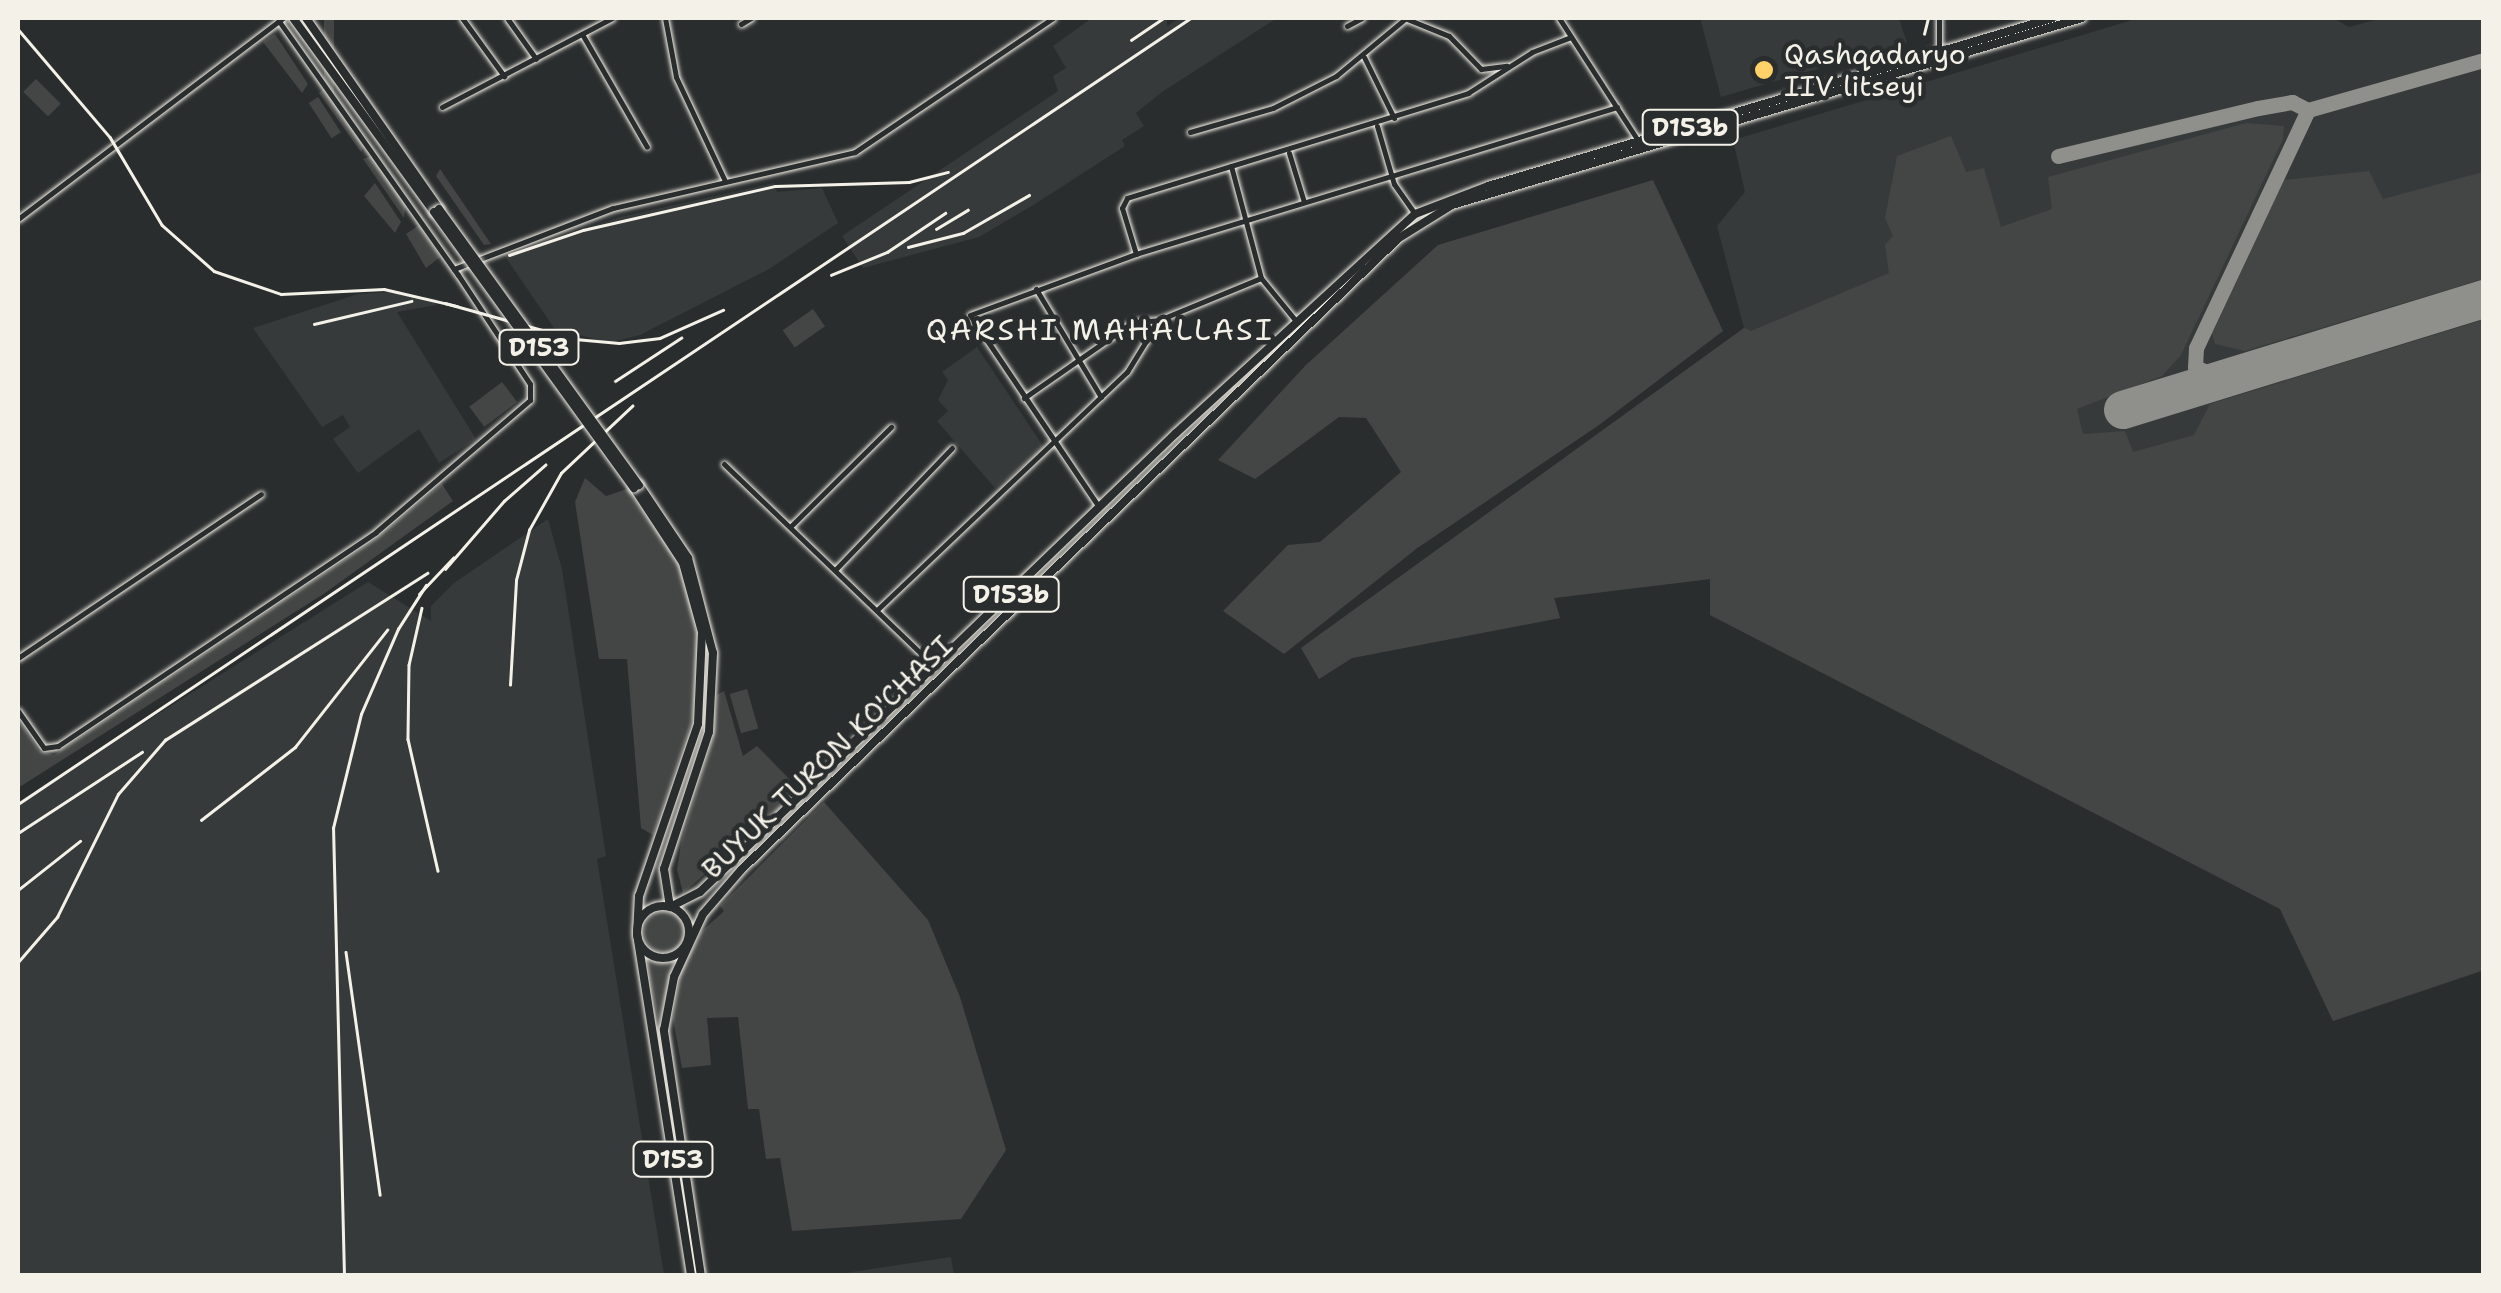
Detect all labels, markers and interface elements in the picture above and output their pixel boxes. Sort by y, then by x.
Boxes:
place label: Qashqadaryo IIV litseyi [1784,37,1966,103]
marker: Qashqadaryo IIV litseyi [1753,59,1775,81]
road number: D153b [1640,107,1740,147]
district label: QARSHI MAHALLASI [926,312,1274,348]
road number: D153 [496,327,582,367]
road number: D153b [961,574,1061,614]
street label: BUYUK TURON KO'CHASI [695,629,959,885]
road number: D153 [630,1139,716,1179]

